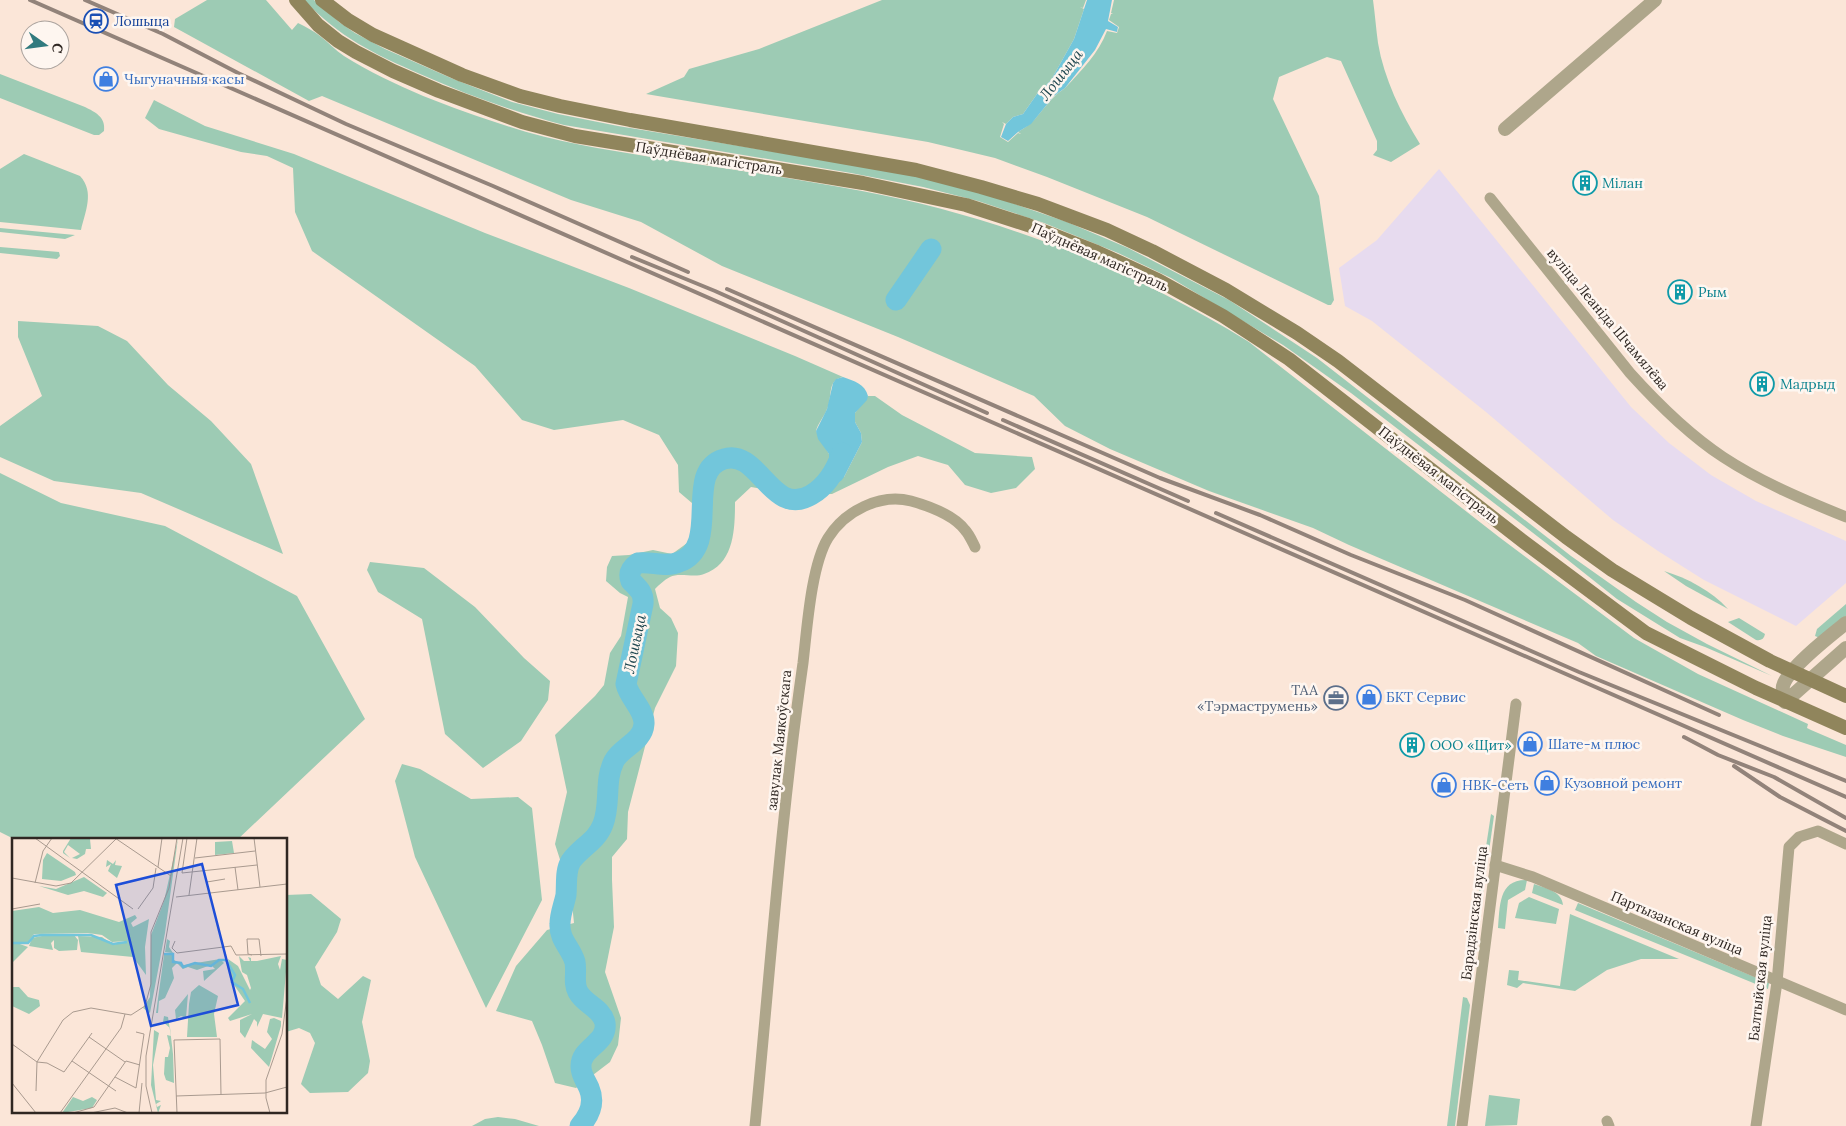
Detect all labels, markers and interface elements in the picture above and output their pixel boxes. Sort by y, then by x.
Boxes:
station icon: Лошыца [83,8,109,34]
place label: Лошыца [114,12,170,30]
north arrow [20,20,70,70]
text: С [48,41,68,55]
water label: Лошыца [1035,45,1087,104]
shop icon: Чыгуначныя касы [93,66,119,92]
place label: Чыгуначныя касы [124,70,244,88]
street label: Паўднёвая магістраль [634,137,784,179]
building icon: Мілан [1572,170,1598,196]
place label: Мілан [1602,174,1643,192]
street label: Паўднёвая магістраль [1029,219,1171,295]
street label: вуліца Леаніда Шчамялёва [1543,244,1673,394]
building icon: Рым [1667,279,1693,305]
place label: Рым [1698,283,1727,301]
building icon: Мадрыд [1749,371,1775,397]
place label: Мадрыд [1780,375,1835,393]
street label: Паўднёвая магістраль [1375,422,1503,528]
water label: Лошыца [619,612,650,675]
street label: завулак Маякоўскага [763,669,795,811]
place label: ТАА «Тэрмаструмень» [1197,681,1318,715]
shop icon: БКТ Сервис [1356,684,1382,710]
office icon: ТАА «Тэрмаструмень» [1323,685,1349,711]
place label: БКТ Сервис [1386,688,1466,706]
shop icon: Шате-м плюс [1517,731,1543,757]
building icon: ООО «Щит» [1399,732,1425,758]
place label: Шате-м плюс [1548,735,1640,753]
place label: ООО «Щит» [1430,736,1512,754]
shop icon: Кузовной ремонт [1534,770,1560,796]
shop icon: НВК-Сеть [1431,772,1457,798]
place label: Кузовной ремонт [1564,774,1682,792]
place label: НВК-Сеть [1462,776,1529,794]
inset map [12,838,288,1114]
street label: Барадзінская вуліца [1457,845,1491,981]
street label: Партызанская вуліца [1608,887,1746,959]
street label: Балтыйская вуліца [1744,914,1776,1042]

